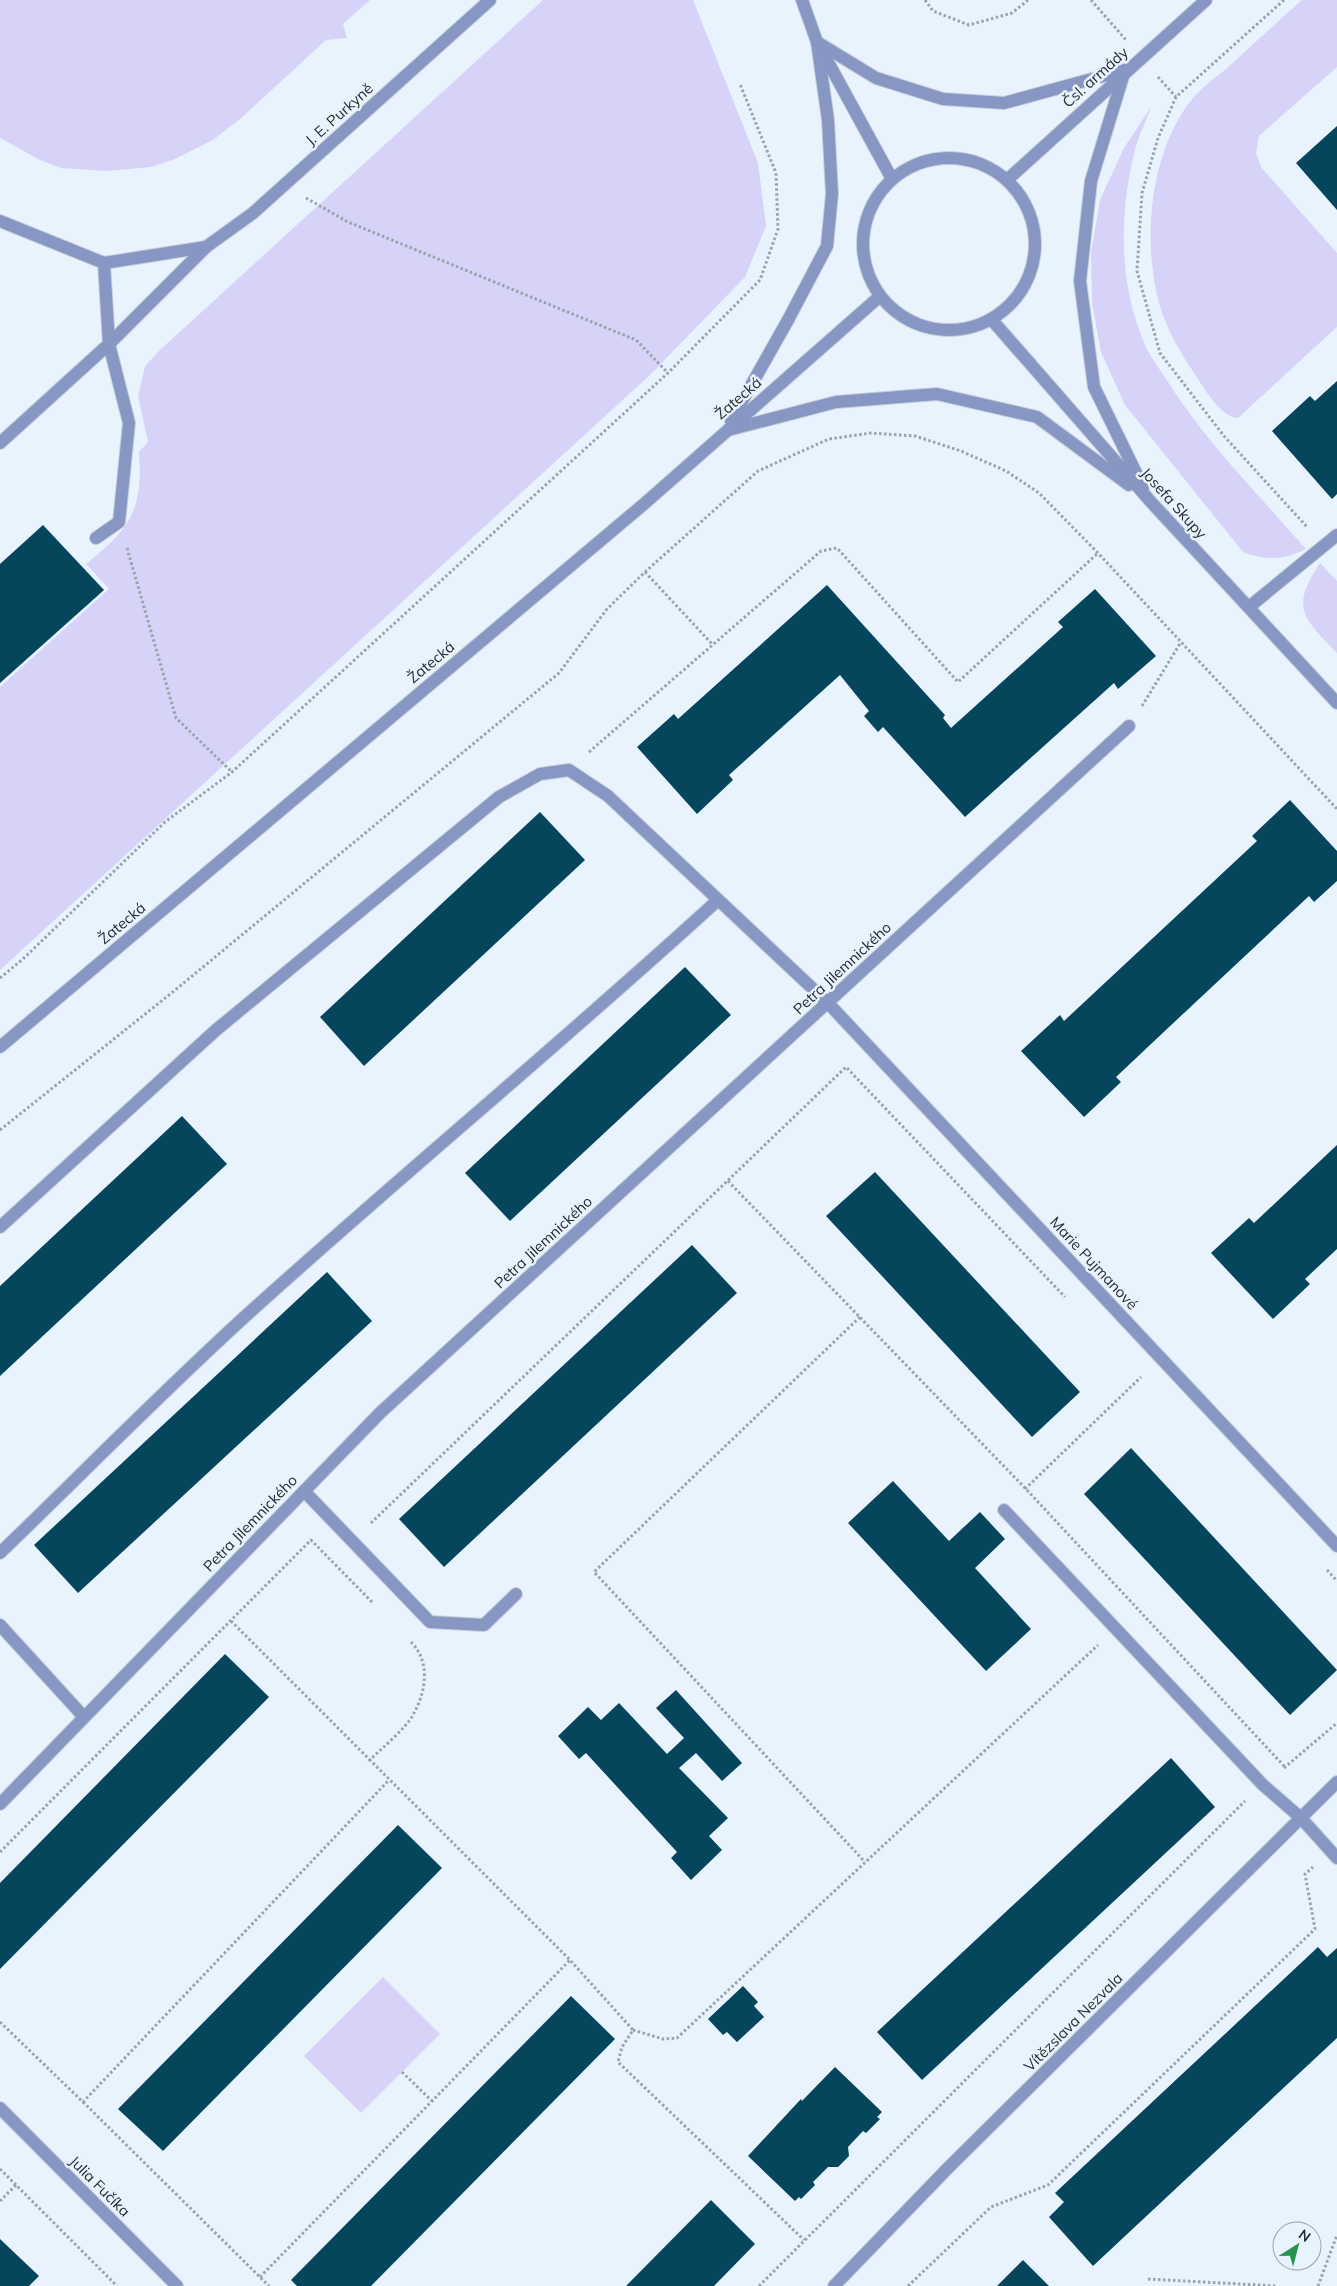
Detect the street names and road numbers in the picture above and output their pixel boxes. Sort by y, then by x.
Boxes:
street label: Čsl. armády [1058,42,1132,112]
street label: J. E. Purkyně [301,79,377,149]
street label: Žatecká [711,373,765,423]
street label: Josefa Skupy [1137,463,1211,543]
street label: Žatecká [404,637,458,687]
street label: Žatecká [95,898,149,948]
street label: Petra Jilemnického [789,918,895,1018]
street label: Petra Jilemnického [490,1192,596,1292]
street label: Marie Pujmanové [1046,1213,1142,1313]
street label: Petra Jilemnického [199,1471,301,1575]
street label: Vítězslava Nezvala [1020,1969,1126,2075]
street label: Julia Fučíka [66,2152,134,2220]

